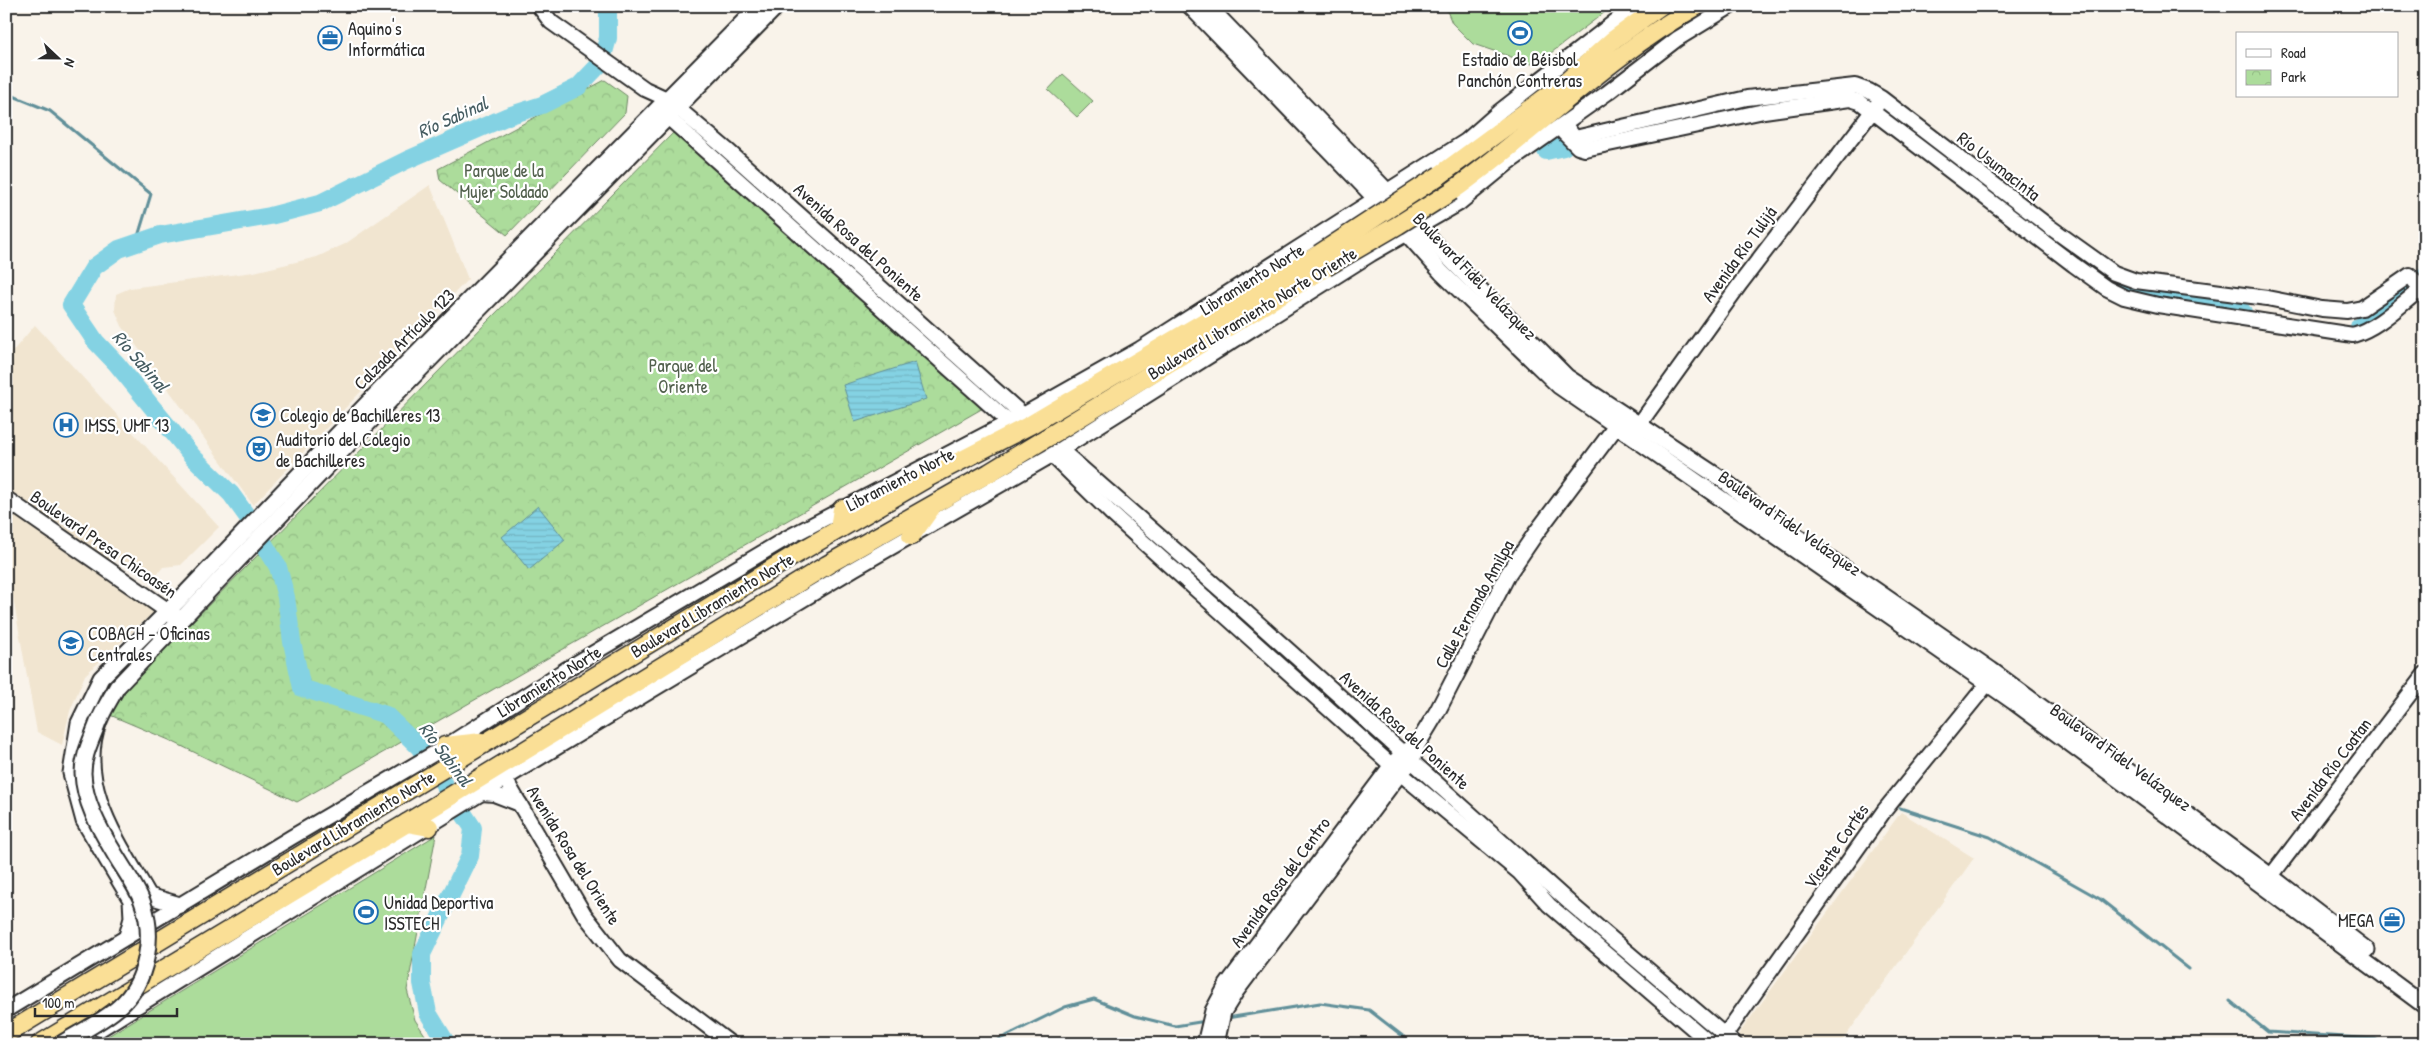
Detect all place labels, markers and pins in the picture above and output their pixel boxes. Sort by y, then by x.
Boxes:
place label: Aquino's Informática [348,16,425,62]
sports icon: Estadio de Béisbol Panchón Contreras [1507,20,1533,46]
office icon: Aquino's Informática [317,25,343,51]
place label: Estadio de Béisbol Panchón Contreras [1458,47,1582,93]
school or university icon: Colegio de Bachilleres 13 [250,402,276,428]
place label: Colegio de Bachilleres 13 [280,403,440,428]
hospital icon: IMSS, UMF 13 [53,412,79,438]
place label: IMSS, UMF 13 [84,413,169,438]
place label: Auditorio del Colegio de Bachilleres [276,427,410,473]
theatre icon: Auditorio del Colegio de Bachilleres [246,436,272,462]
place label: COBACH - Oficinas Centrales [88,621,210,667]
school or university icon: COBACH - Oficinas Centrales [58,630,84,656]
place label: Unidad Deportiva ISSTECH [384,890,493,936]
sports icon: Unidad Deportiva ISSTECH [353,899,379,925]
office icon: MEGA [2379,907,2405,933]
place label: MEGA [2338,908,2374,933]

